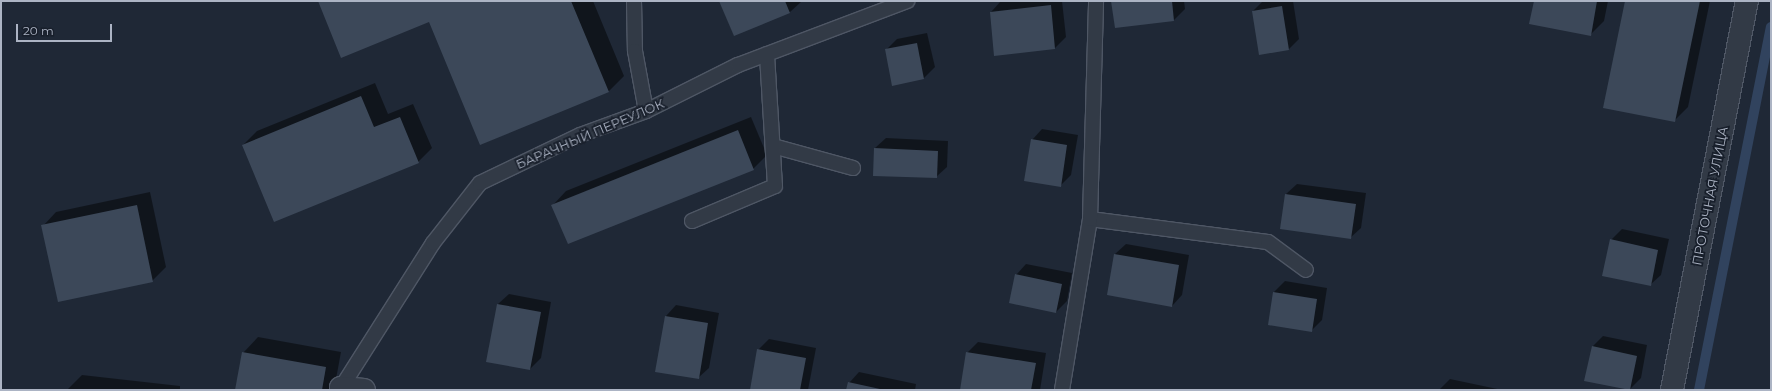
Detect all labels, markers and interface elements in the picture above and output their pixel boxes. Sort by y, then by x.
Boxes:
scale bar [18,16,114,42]
text: 20 m [23,23,54,38]
street label: БАРАЧНЫЙ ПЕРЕУЛОК [514,96,666,172]
street label: ПРОТОЧНАЯ УЛИЦА [1689,125,1731,267]

